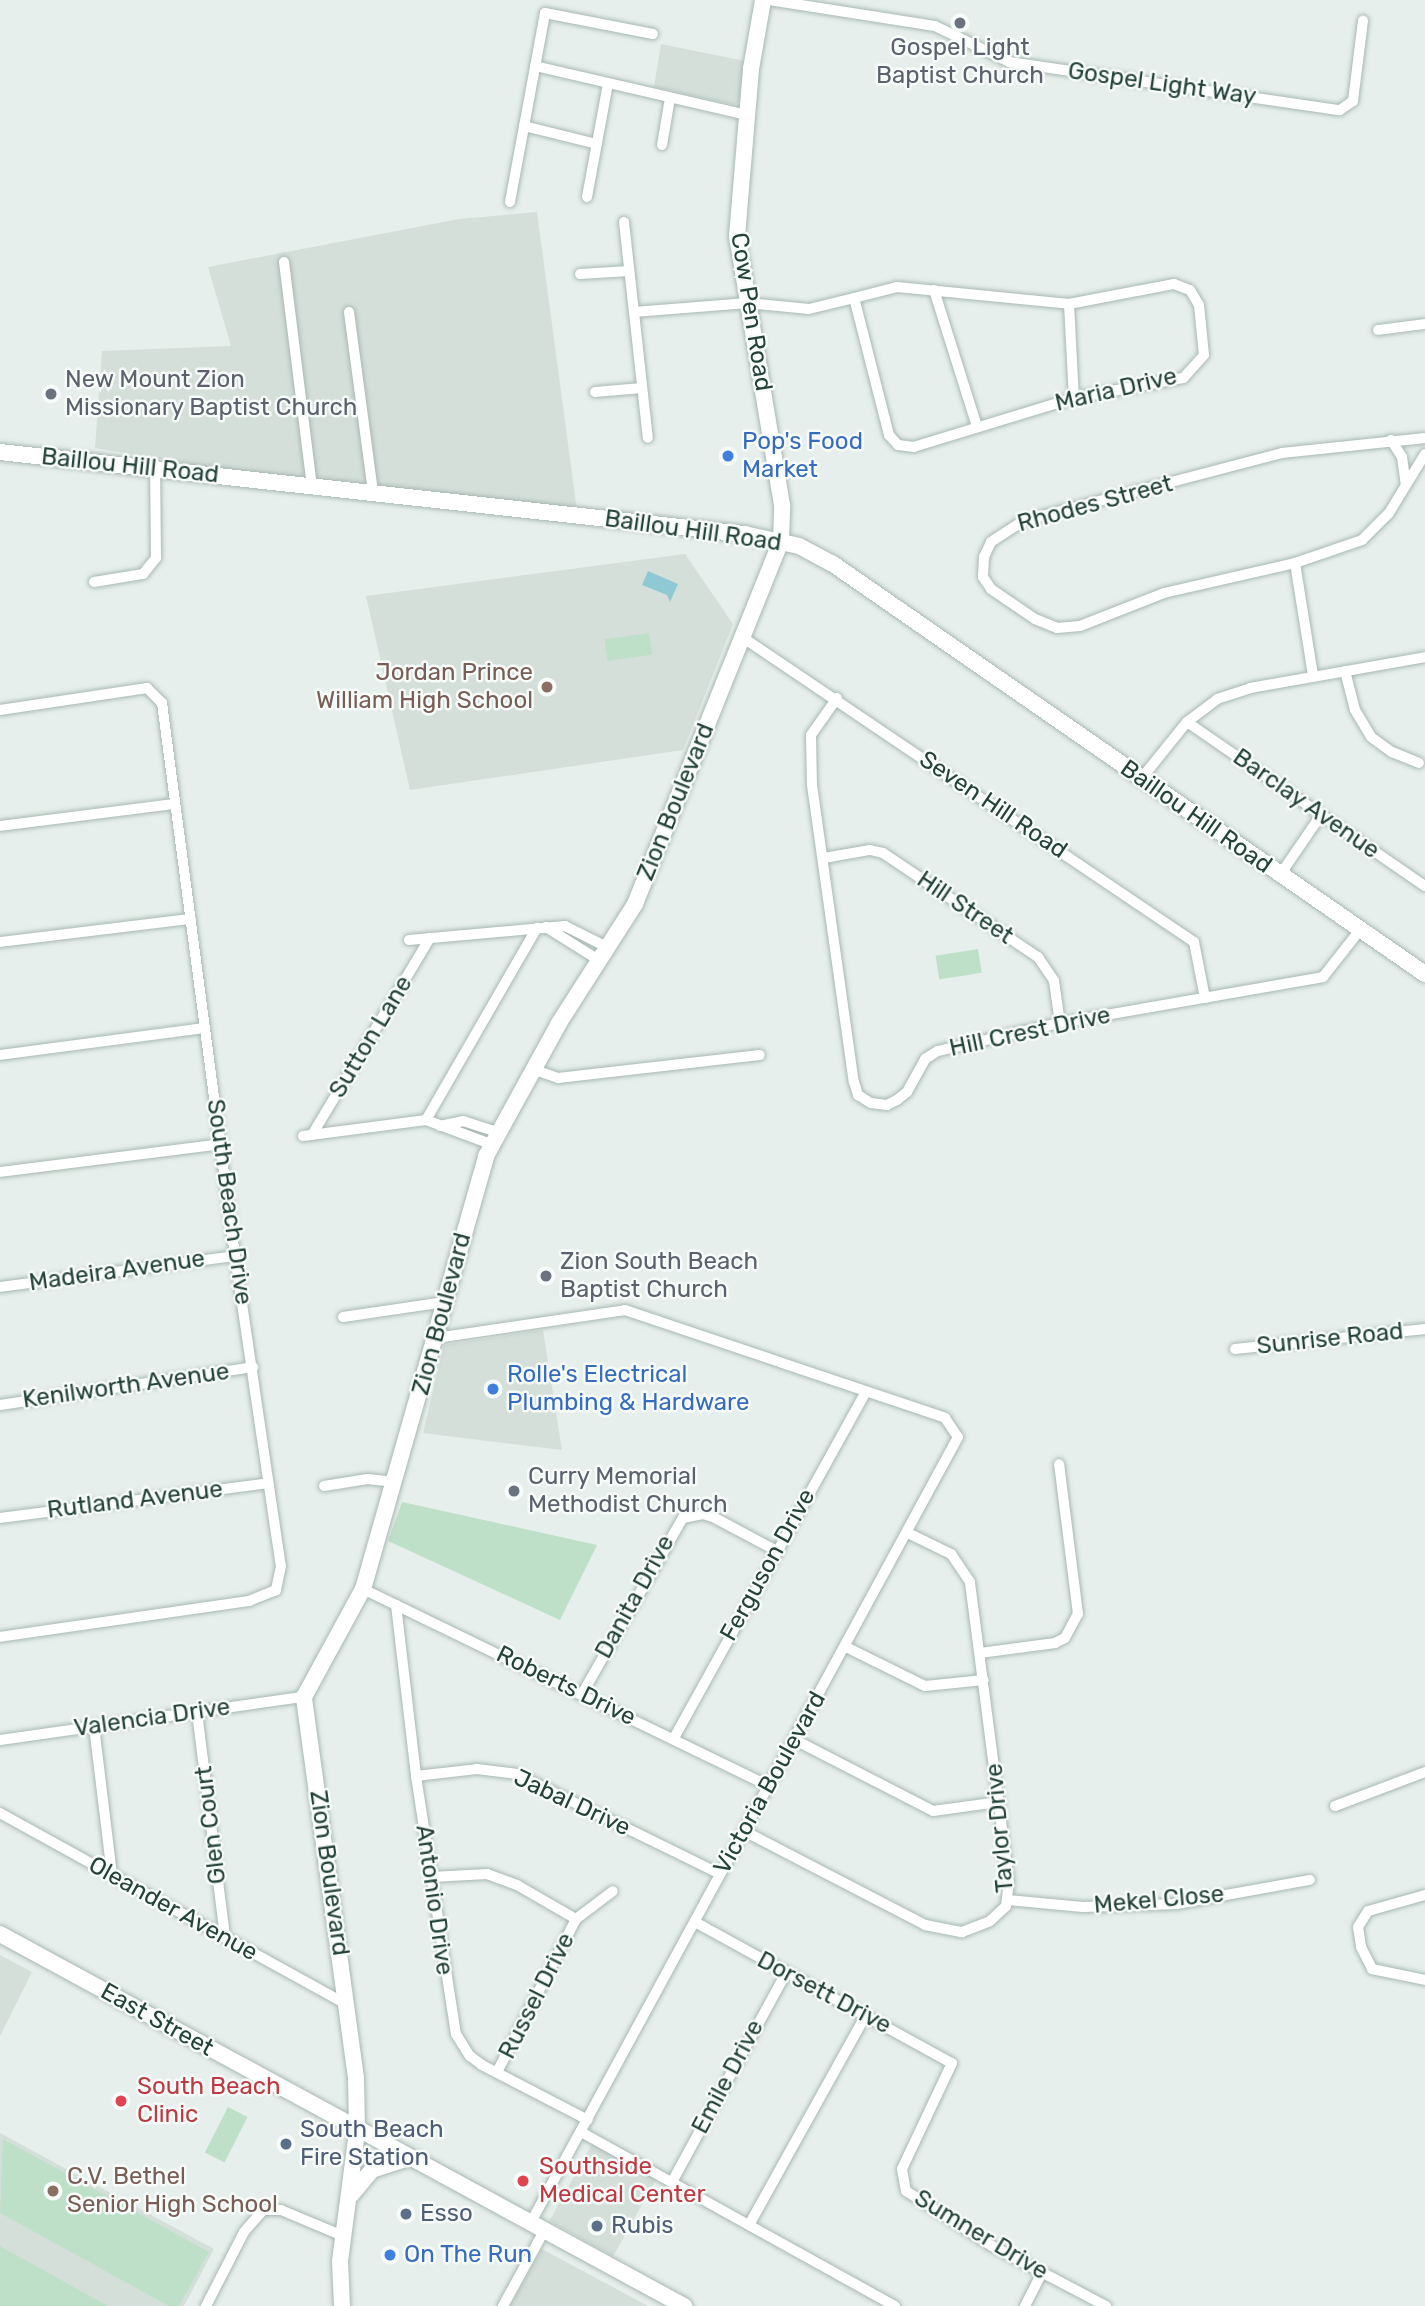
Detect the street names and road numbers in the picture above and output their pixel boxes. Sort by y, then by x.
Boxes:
street label: Gospel Light Way [1066,57,1258,111]
street label: Cow Pen Road [724,230,778,394]
street label: Maria Drive [1052,362,1180,418]
street label: Baillou Hill Road [40,442,220,490]
street label: Rhodes Street [1014,469,1176,539]
street label: Baillou Hill Road [603,504,783,558]
street label: Zion Boulevard [631,719,721,885]
street label: Barclay Avenue [1227,742,1385,866]
street label: Seven Hill Road [914,745,1072,865]
street label: Baillou Hill Road [1115,754,1277,880]
street label: Hill Street [911,865,1019,951]
street label: Sutton Lane [323,971,419,1103]
street label: Hill Crest Drive [947,1001,1113,1063]
street label: South Beach Drive [200,1097,258,1307]
street label: Zion Boulevard [407,1230,477,1398]
street label: Madeira Avenue [27,1244,207,1298]
street label: Sunrise Road [1255,1317,1405,1361]
street label: Kenilworth Avenue [20,1357,232,1415]
street label: Rutland Avenue [45,1475,225,1525]
street label: Ferguson Drive [714,1484,822,1646]
street label: Danita Drive [589,1530,681,1664]
street label: Roberts Drive [492,1640,640,1732]
street label: Victoria Boulevard [708,1687,832,1879]
street label: Valencia Drive [72,1693,232,1743]
street label: Taylor Drive [980,1762,1020,1894]
street label: Jabal Drive [509,1763,635,1843]
street label: Glen Court [189,1764,233,1886]
street label: Zion Boulevard [303,1788,355,1958]
street label: Antonio Drive [409,1823,459,1977]
street label: Oleander Avenue [83,1850,263,1968]
street label: Mekel Close [1093,1880,1225,1920]
street label: Russel Drive [493,1928,581,2064]
street label: Dorsett Drive [752,1946,896,2040]
street label: East Street [96,1977,218,2063]
street label: Emile Drive [686,2015,770,2139]
street label: Sumner Drive [909,2184,1053,2286]

